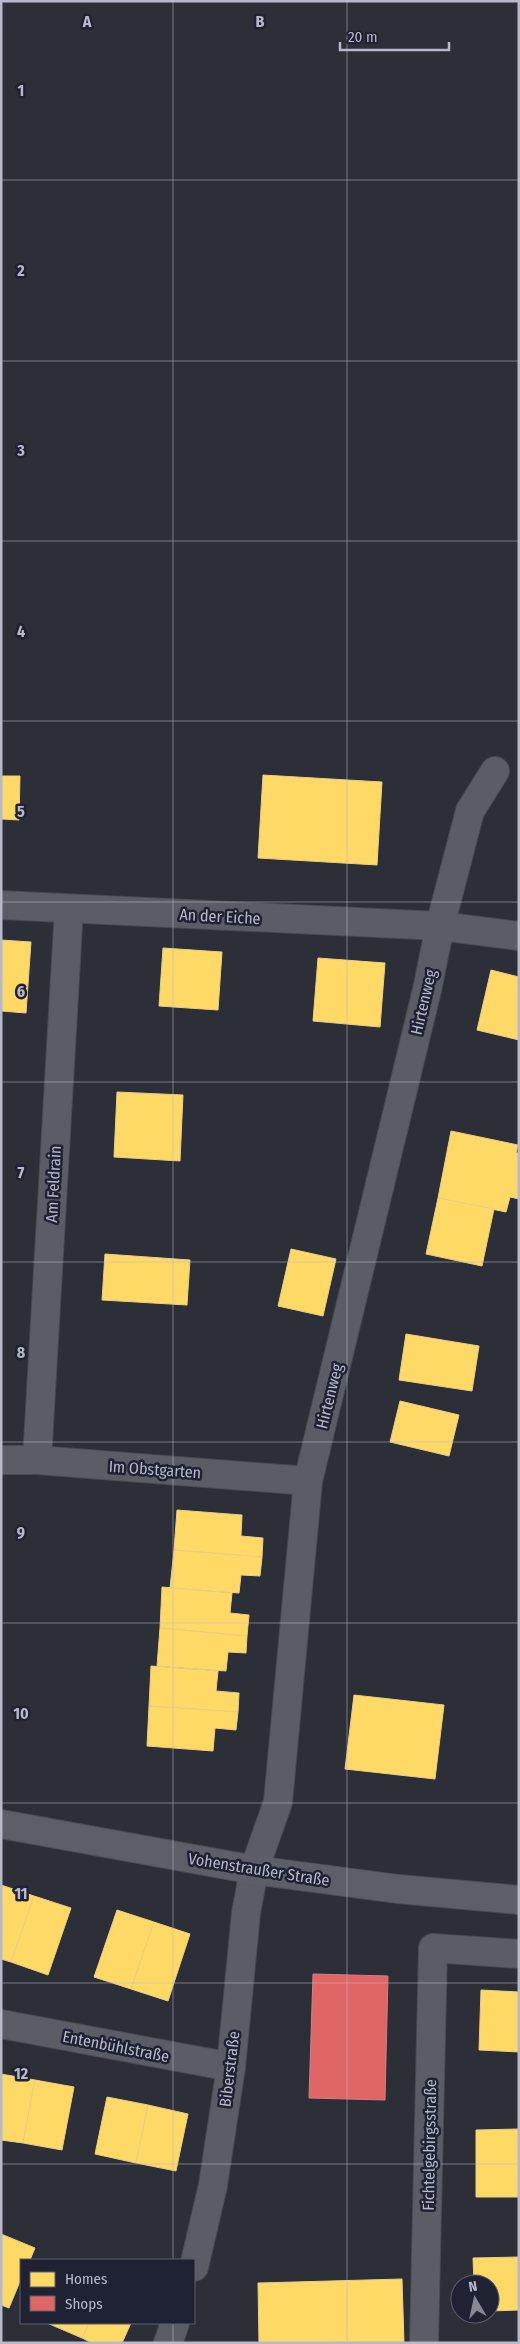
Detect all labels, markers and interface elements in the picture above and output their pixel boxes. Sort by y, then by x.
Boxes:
text: A [82,12,92,31]
text: B [256,12,265,31]
scale bar [340,20,449,52]
text: 20 m [348,28,378,46]
text: 1 [18,81,24,100]
text: 2 [16,261,25,280]
text: 3 [16,441,25,460]
text: 4 [17,622,25,641]
text: 5 [17,802,25,821]
street label: An der Eiche [179,905,261,928]
street label: Hirtenweg [407,967,440,1037]
text: 6 [17,982,25,1001]
street label: Am Feldrain [42,1145,65,1223]
text: 7 [18,1163,25,1182]
text: 8 [17,1343,26,1362]
street label: Hirtenweg [312,1361,347,1431]
street label: Im Obstgarten [108,1457,202,1482]
text: 9 [17,1523,25,1542]
text: 10 [13,1704,29,1723]
street label: Vohenstraußer Straße [187,1849,331,1890]
text: 11 [14,1884,28,1903]
street label: Entenbühlstraße [61,2027,171,2066]
street label: Biberstraße [215,2030,244,2108]
text: 12 [14,2064,29,2083]
street label: Fichtelgebirgsstraße [419,2079,440,2211]
legend [20,2259,195,2324]
text: Homes [65,2270,107,2288]
north arrow [450,2274,500,2324]
text: N [468,2278,479,2296]
text: Shops [65,2295,103,2313]

